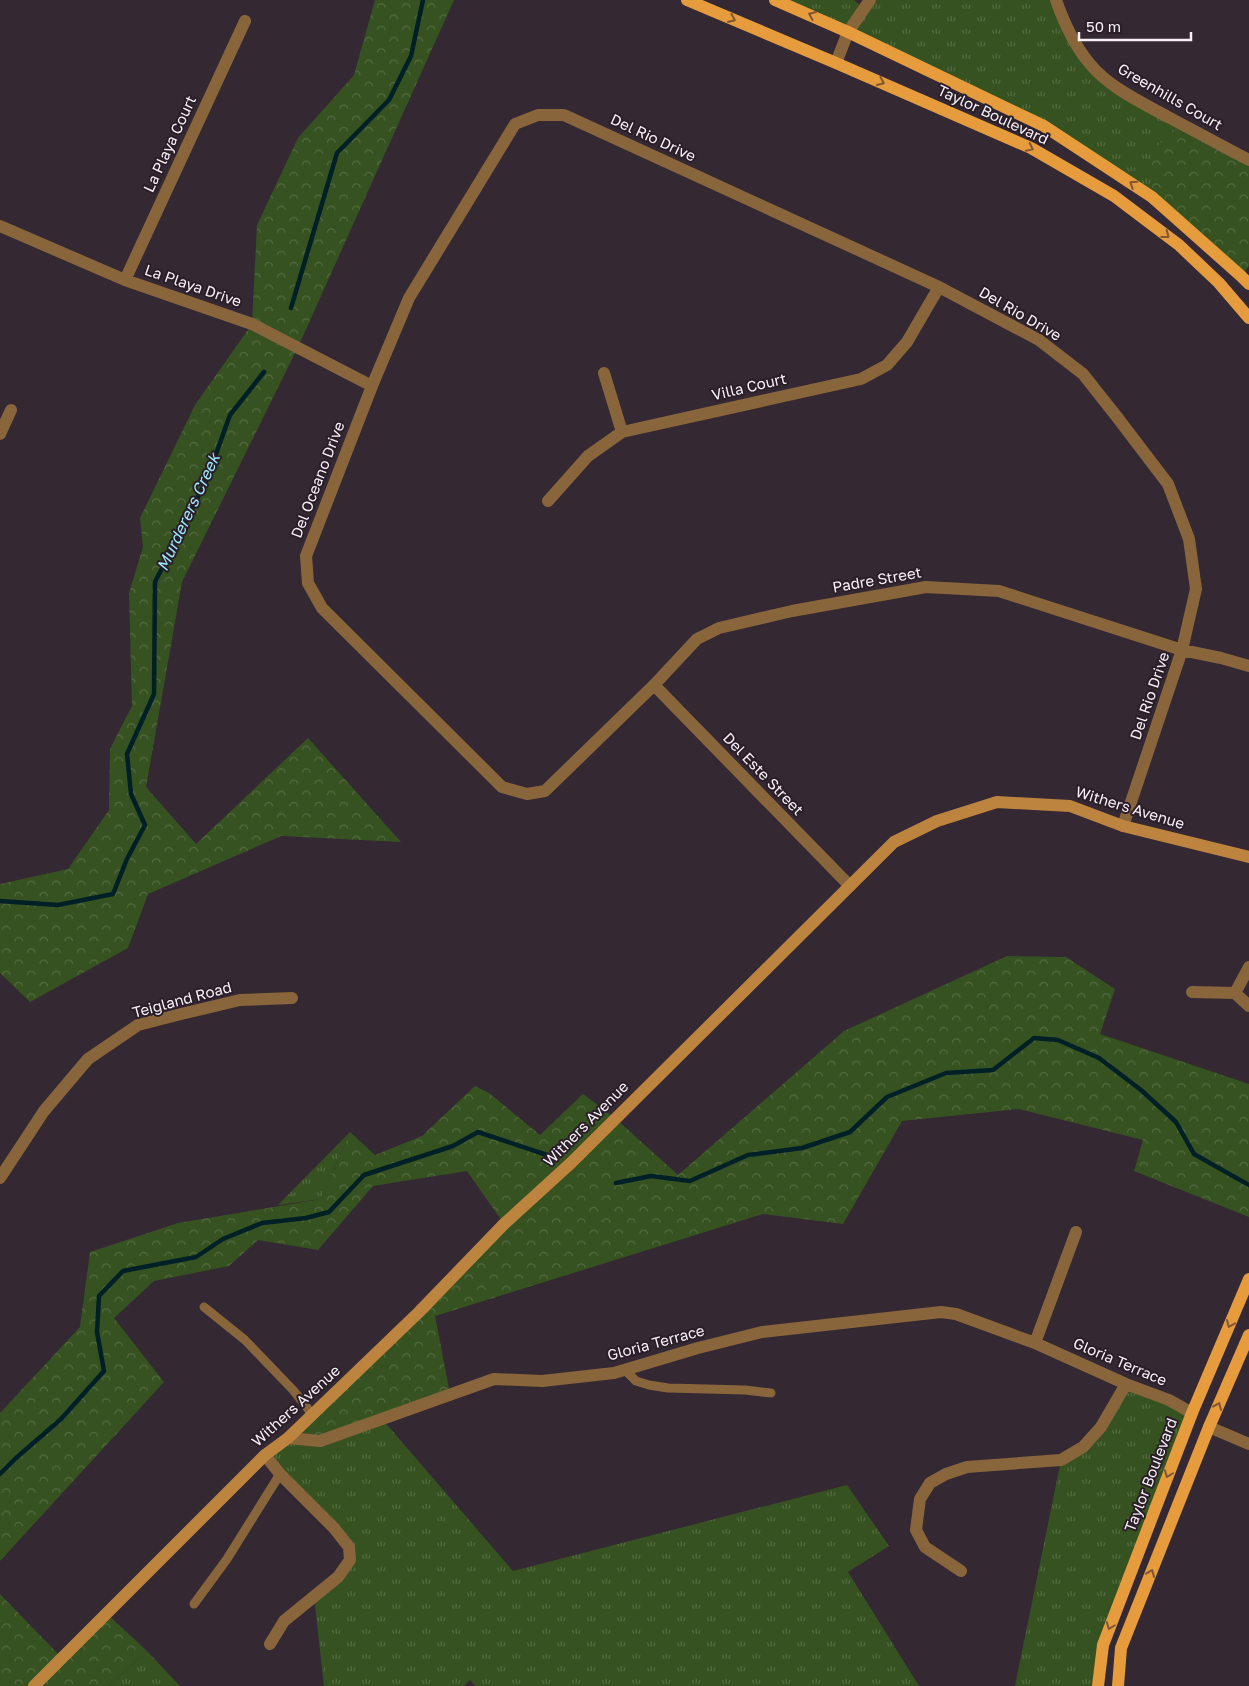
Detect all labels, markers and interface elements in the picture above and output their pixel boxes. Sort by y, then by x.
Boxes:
scale bar [1079,10,1192,42]
one-way arrow [808,11,817,22]
one-way arrow [727,12,736,23]
text: 50 m [1086,17,1121,35]
street label: Greenhills Court [1115,59,1226,133]
one-way arrow [876,76,885,87]
street label: Taylor Boulevard [935,81,1052,148]
street label: La Playa Court [139,92,199,195]
street label: Del Rio Drive [608,110,699,165]
one-way arrow [1025,142,1034,152]
one-way arrow [1129,181,1138,190]
one-way arrow [1160,230,1169,238]
street label: La Playa Drive [143,260,244,310]
street label: Del Rio Drive [976,282,1065,344]
street label: Villa Court [710,369,788,403]
street label: Del Oceano Drive [287,419,348,540]
water label: Murderers Creek [152,448,225,574]
street label: Padre Street [831,562,923,596]
street label: Del Rio Drive [1126,649,1173,742]
street label: Del Este Street [720,728,808,818]
street label: Withers Avenue [1074,782,1187,832]
street label: Teigland Road [130,977,233,1021]
street label: Withers Avenue [539,1077,632,1170]
one-way arrow [1225,1319,1236,1328]
street label: Gloria Terrace [605,1320,707,1364]
street label: Gloria Terrace [1071,1333,1170,1389]
street label: Withers Avenue [247,1361,344,1450]
one-way arrow [1212,1402,1223,1411]
street label: Taylor Boulevard [1120,1415,1180,1534]
one-way arrow [1164,1470,1174,1478]
one-way arrow [1145,1569,1155,1578]
one-way arrow [1106,1621,1116,1630]

